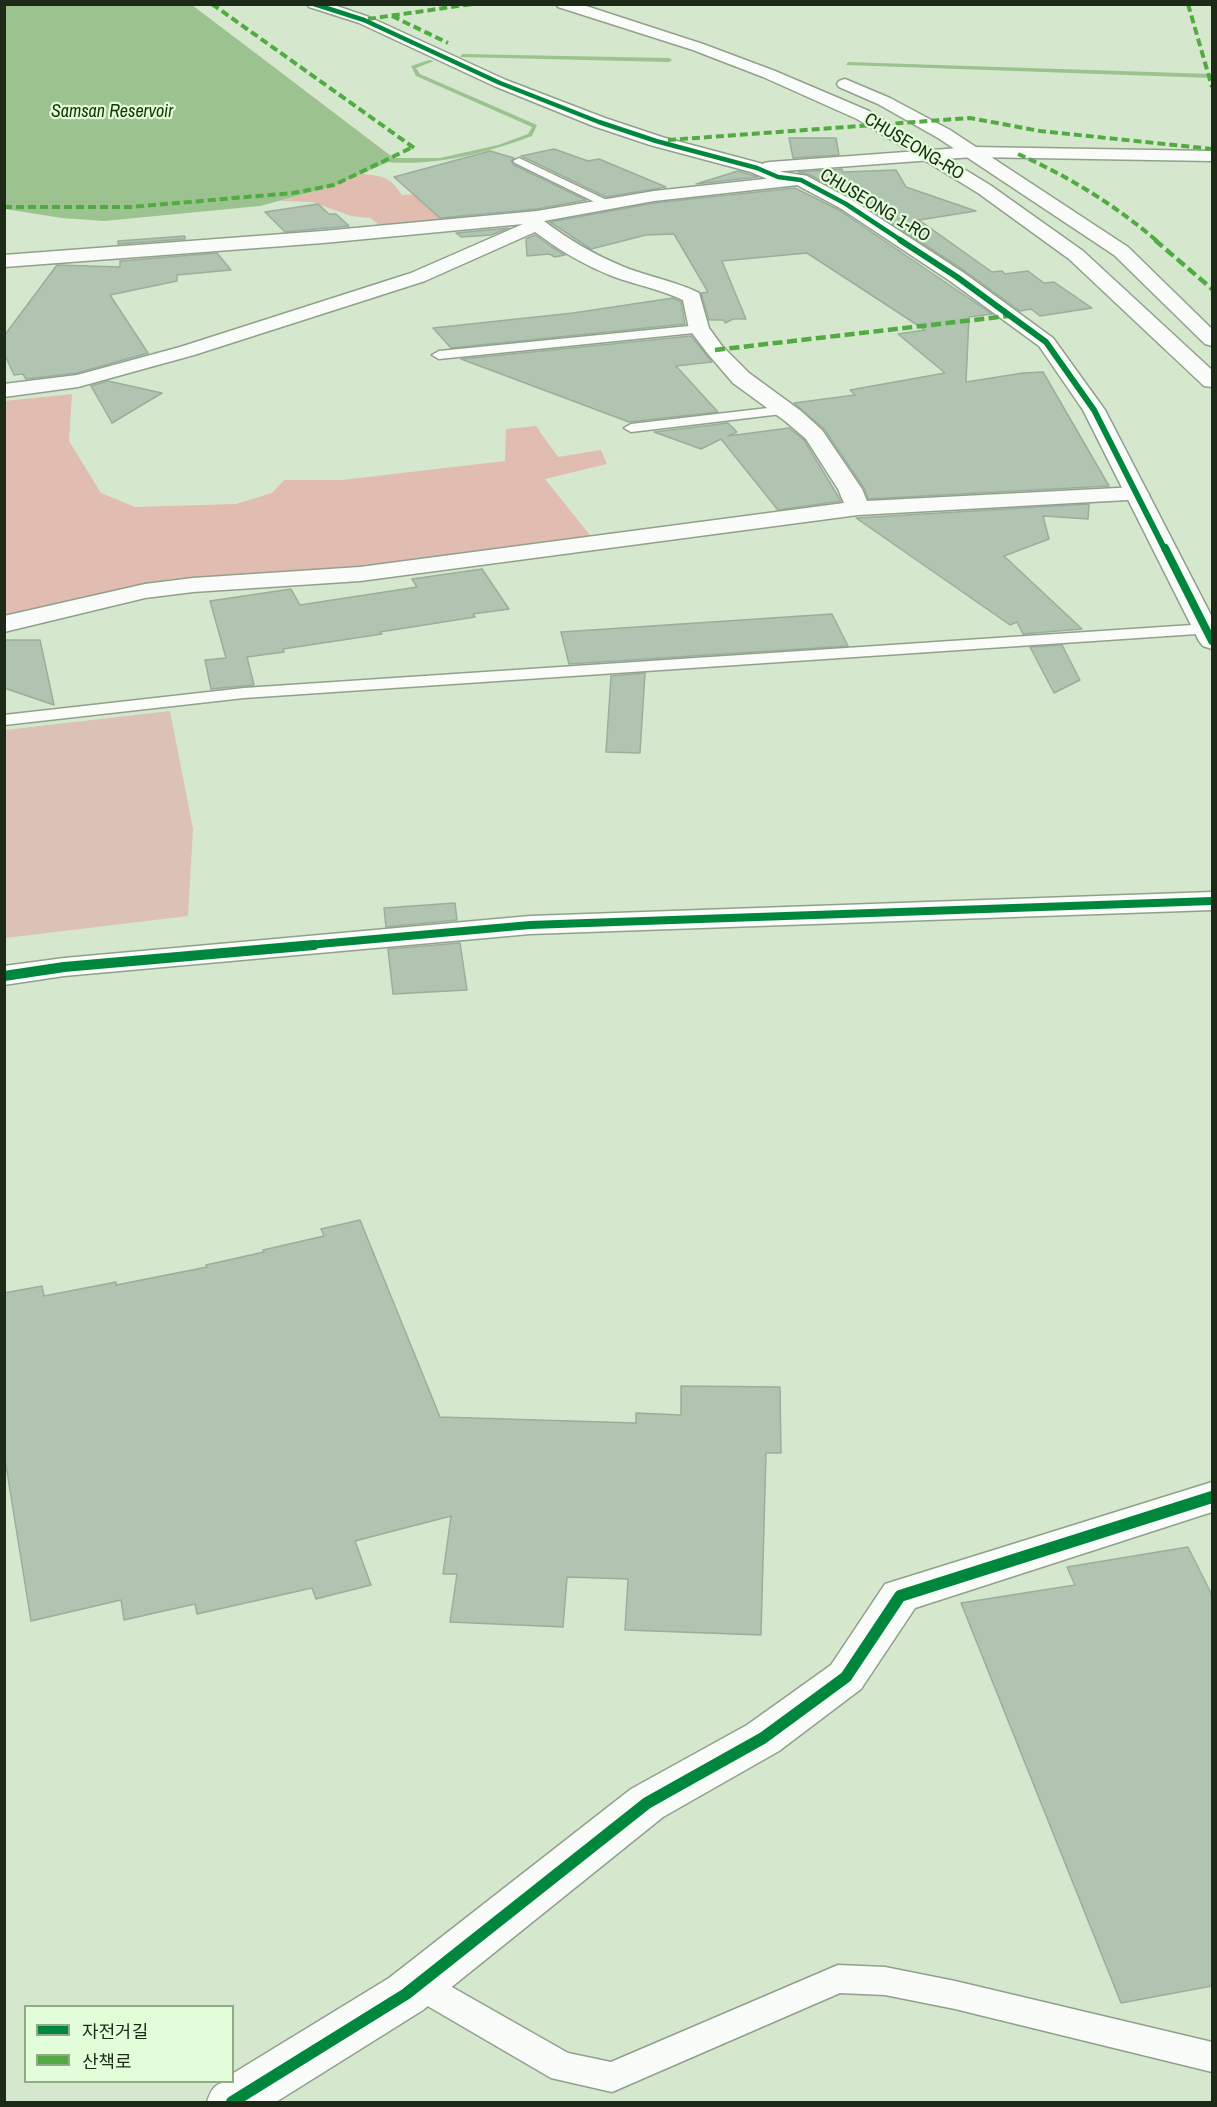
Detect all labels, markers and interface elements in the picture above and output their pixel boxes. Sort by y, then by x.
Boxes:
water label: Samsan Reservoir [51,101,173,123]
street label: CHUSEONG-RO [860,109,968,185]
street label: CHUSEONG 1-RO [816,165,934,247]
legend [24,2005,234,2083]
text: 자전거길 [82,2019,148,2044]
text: 산책로 [82,2049,132,2074]

